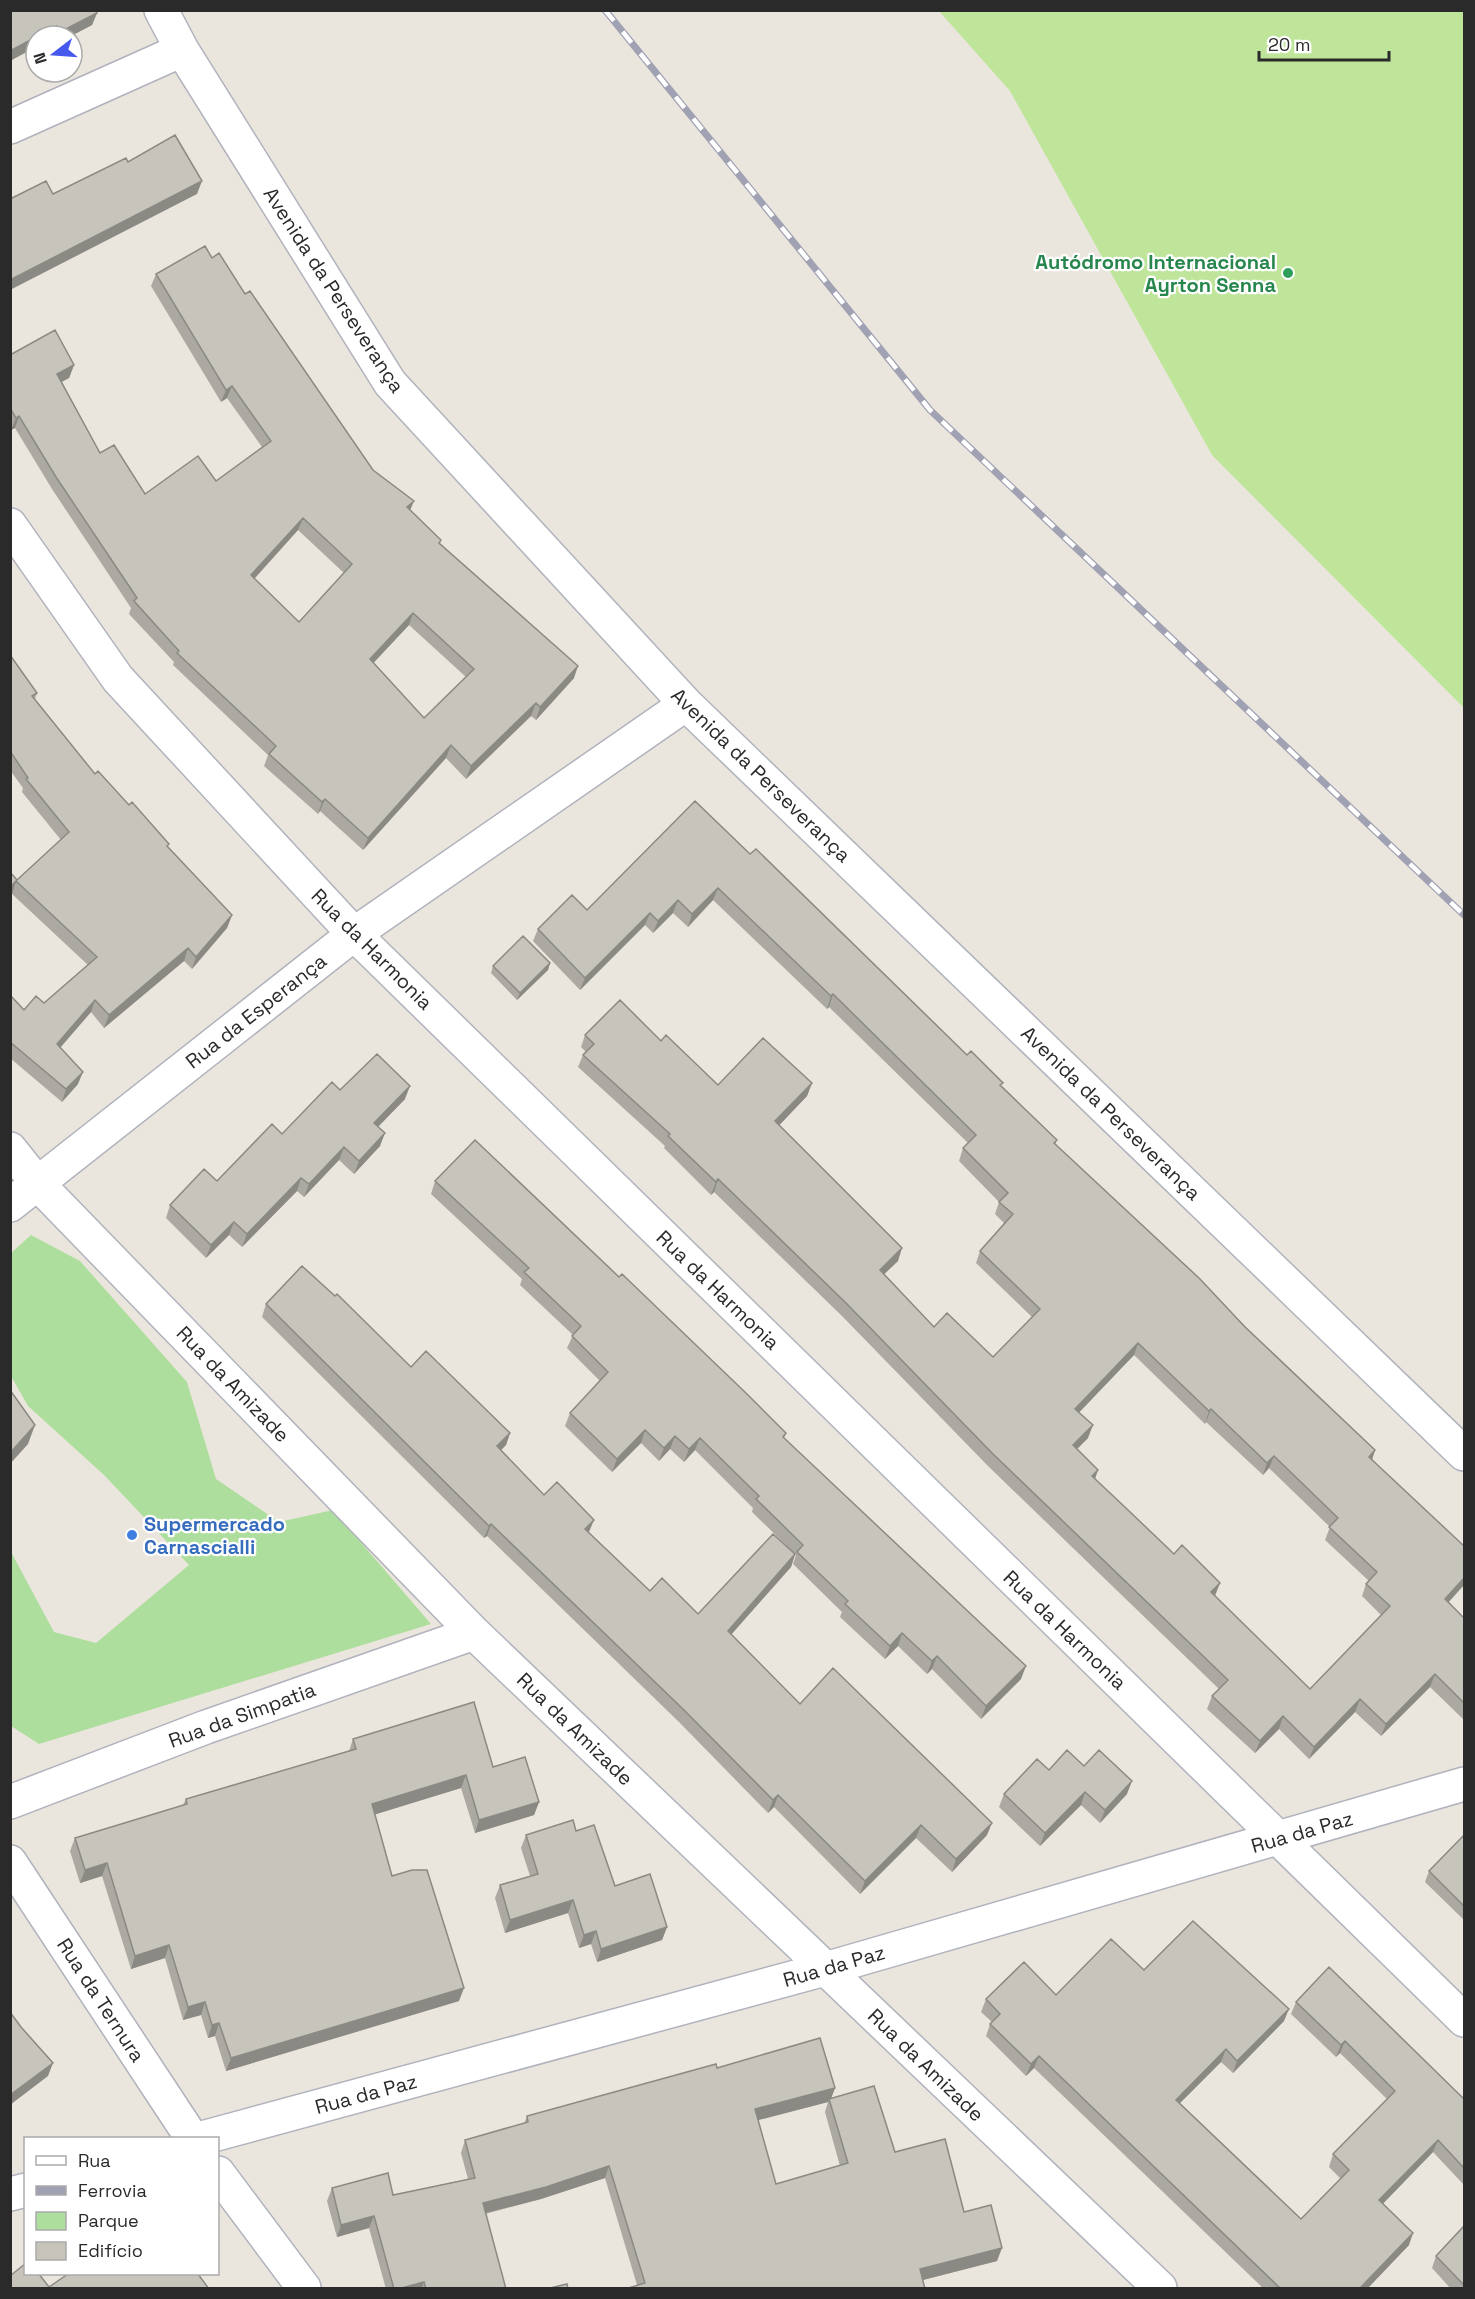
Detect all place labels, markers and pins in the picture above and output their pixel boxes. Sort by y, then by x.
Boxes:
place label: Autódromo Internacional Ayrton Senna [1035,249,1276,298]
marker: Autódromo Internacional Ayrton Senna [1281,266,1295,280]
place label: Supermercado Carnascialli [144,1511,285,1560]
marker: Supermercado Carnascialli [125,1528,139,1542]

